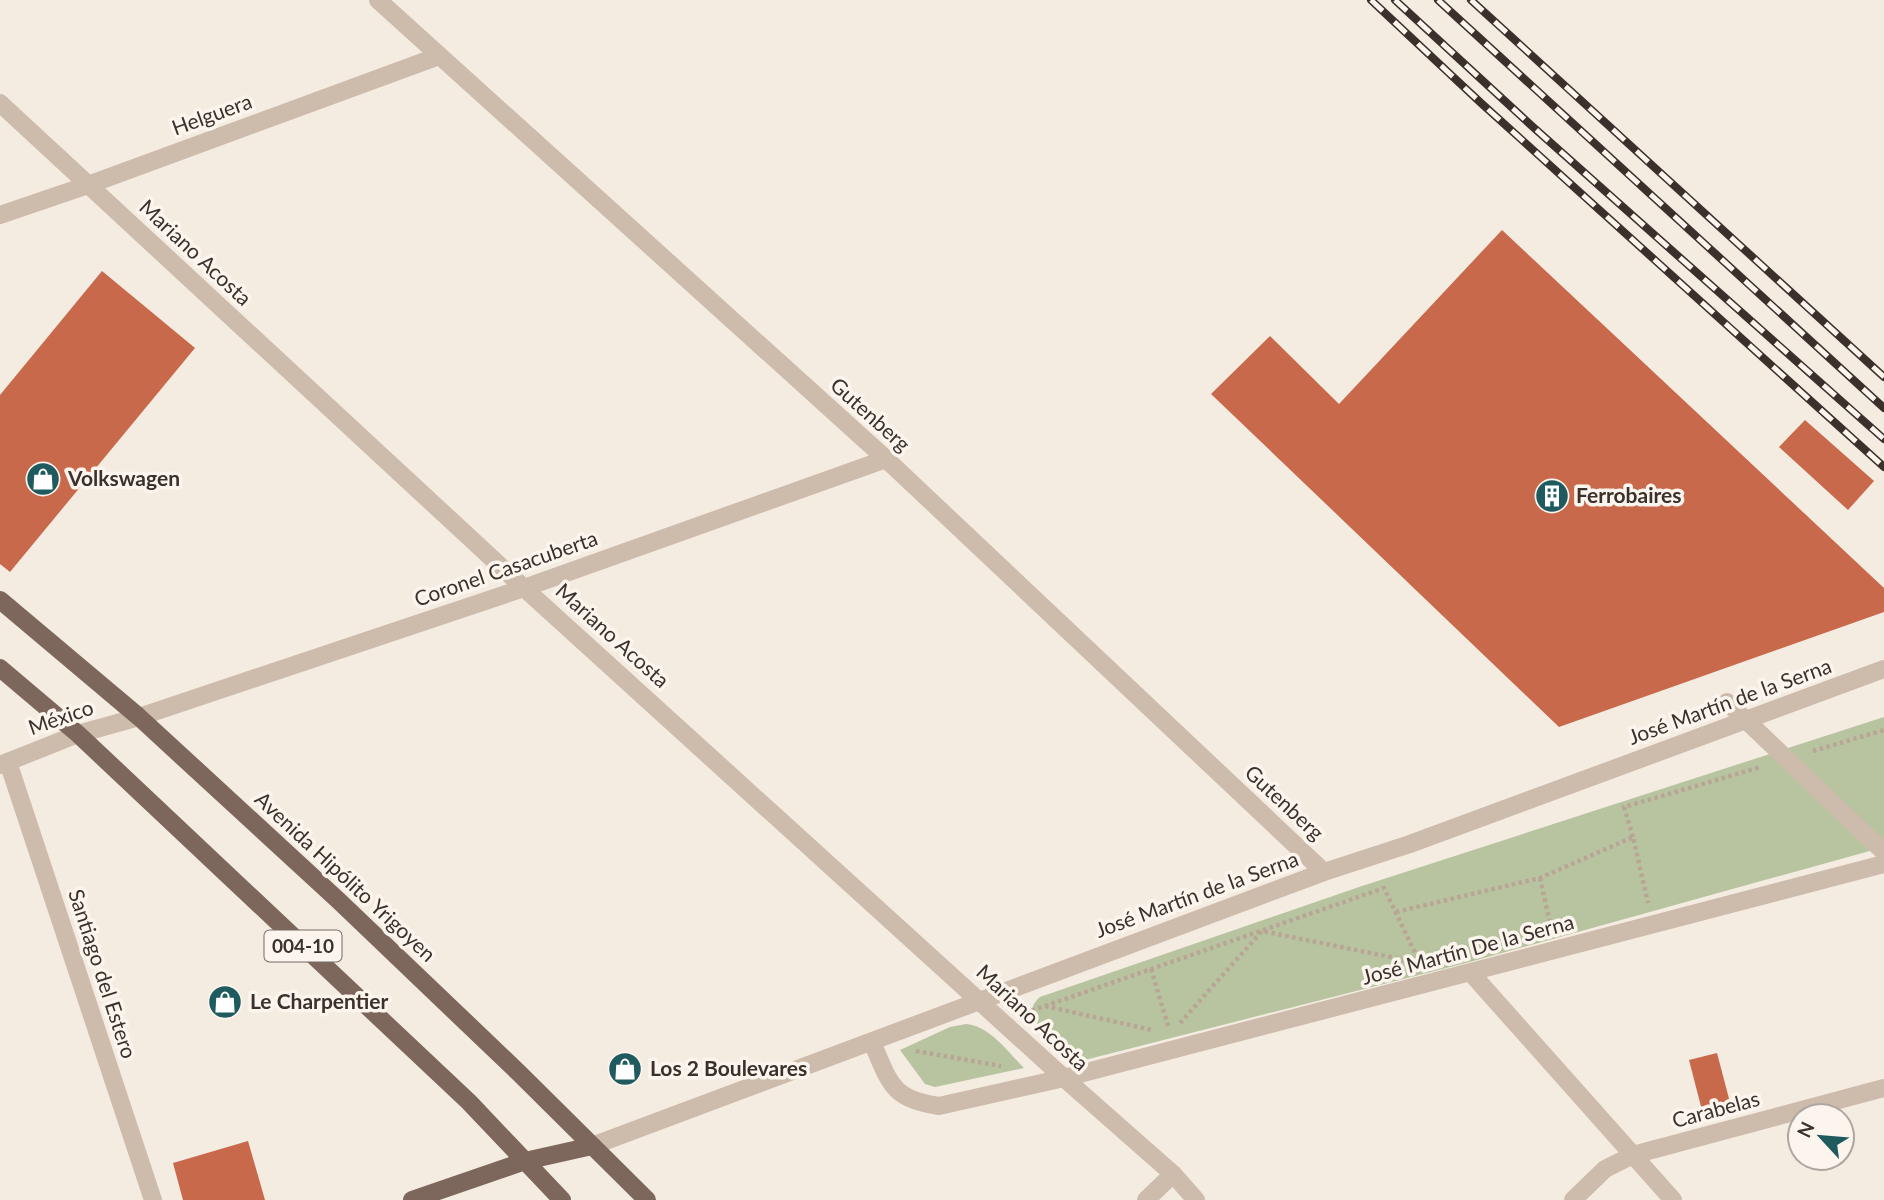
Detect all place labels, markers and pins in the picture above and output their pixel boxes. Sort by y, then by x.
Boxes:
shop icon: Volkswagen [24,460,62,498]
place label: Volkswagen [67,465,180,490]
building icon: Ferrobaires [1533,477,1571,515]
place label: Ferrobaires [1576,482,1681,507]
shop icon: Le Charpentier [206,983,244,1021]
place label: Le Charpentier [250,988,388,1013]
shop icon: Los 2 Boulevares [606,1050,644,1088]
place label: Los 2 Boulevares [650,1055,807,1080]

